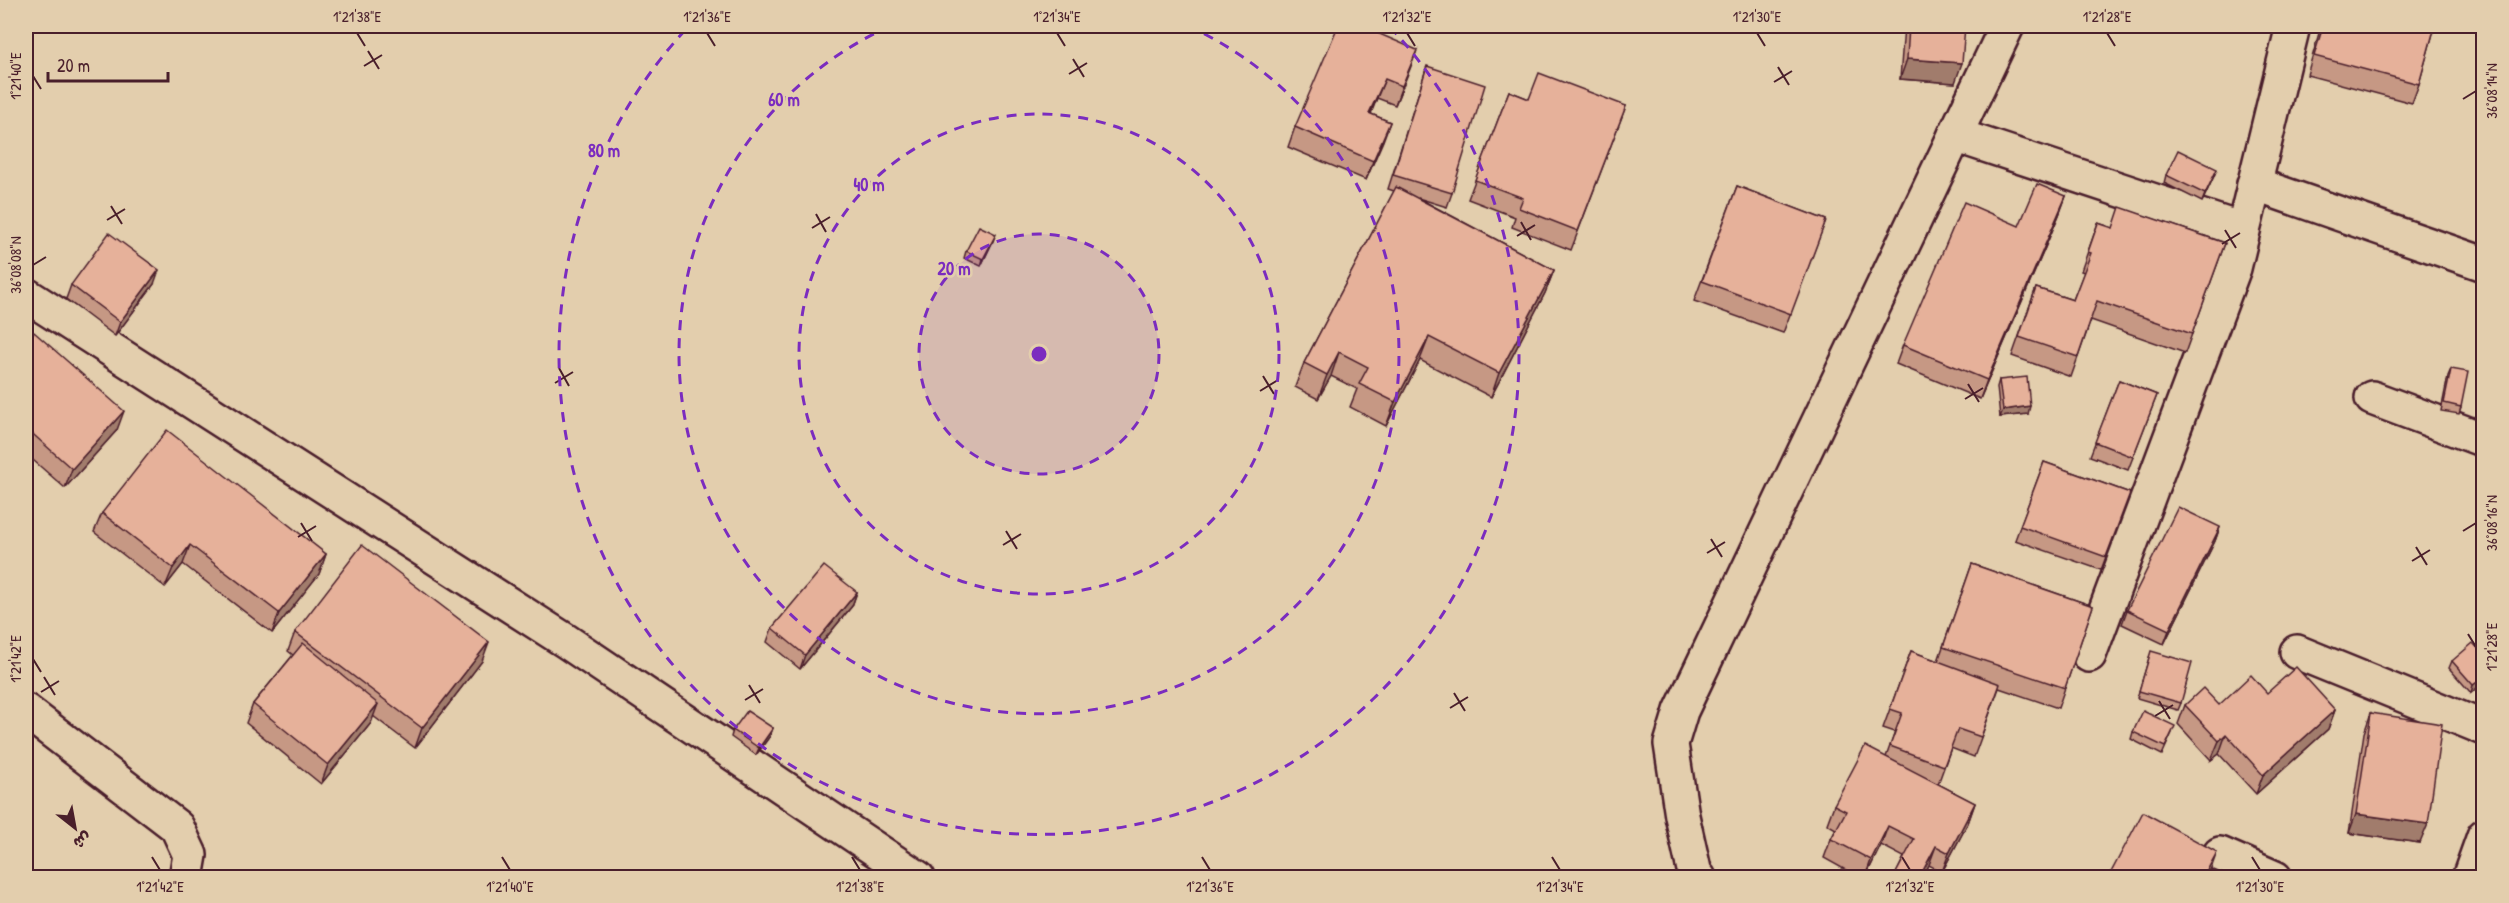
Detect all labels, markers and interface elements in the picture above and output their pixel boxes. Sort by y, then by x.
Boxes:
text: 1°21'38"E [333,6,381,27]
text: 1°21'36"E [683,6,731,27]
text: 1°21'34"E [1033,6,1081,27]
text: 1°21'32"E [1383,6,1432,27]
text: 1°21'30"E [1733,6,1782,27]
text: 1°21'28"E [2083,6,2132,27]
scale bar [48,45,168,83]
text: 1°21'40"E [5,52,26,100]
text: 20 m [57,53,90,78]
text: 36°08'14"N [2481,63,2502,119]
text: 60 m [768,87,800,112]
text: 80 m [588,138,620,163]
text: 40 m [853,172,885,197]
text: 36°08'08"N [5,236,26,294]
text: 20 m [938,256,970,281]
centre of rings [1029,344,1049,364]
text: 36°08'16"N [2481,495,2502,551]
text: 1°21'28"E [2481,622,2502,671]
text: 1°21'42"E [5,635,26,683]
north arrow [45,798,105,858]
text: ش [70,827,96,855]
text: 1°21'42"E [136,876,184,897]
text: 1°21'40"E [486,876,534,897]
text: 1°21'38"E [836,876,884,897]
text: 1°21'36"E [1186,876,1234,897]
text: 1°21'34"E [1536,876,1584,897]
text: 1°21'32"E [1886,876,1935,897]
text: 1°21'30"E [2236,876,2285,897]

